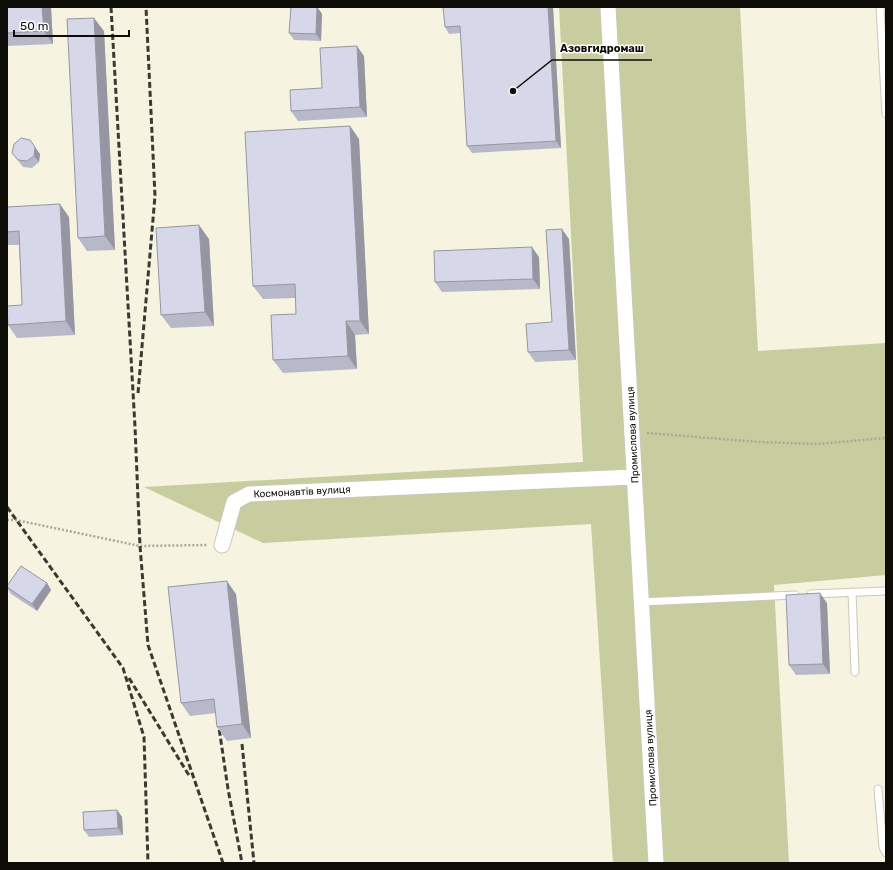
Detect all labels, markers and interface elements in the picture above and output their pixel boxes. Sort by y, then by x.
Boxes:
scale bar [14,12,129,38]
text: 50 m [20,19,48,33]
callout: Азовгидромаш [552,37,652,60]
text: Азовгидромаш [560,42,644,55]
street label: Промислова вулиця [624,386,642,484]
street label: Космонавтів вулиця [253,483,351,501]
street label: Промислова вулиця [642,709,660,807]

